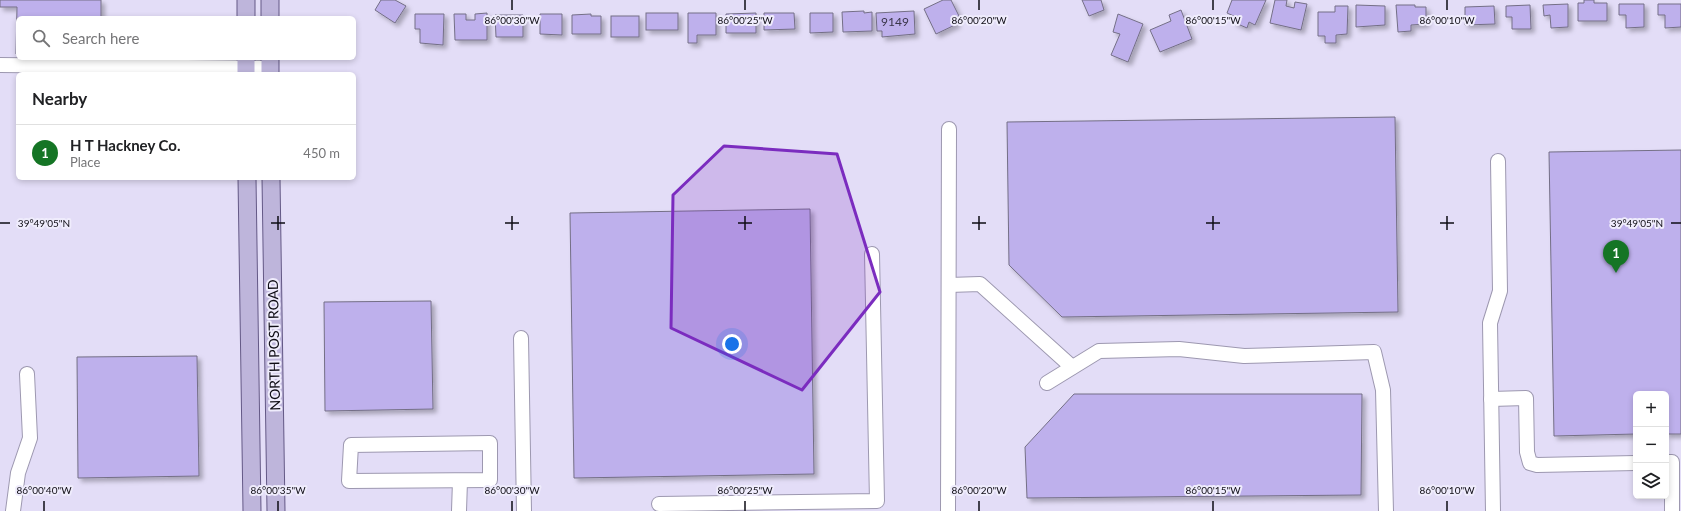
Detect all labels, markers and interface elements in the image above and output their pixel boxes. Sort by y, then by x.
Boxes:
text: 86°00'30"W [484,14,540,26]
text: 86°00'25"W [717,14,773,26]
house number: 9149 [881,14,909,29]
text: 86°00'20"W [951,14,1007,26]
text: 86°00'15"W [1185,14,1241,26]
text: 86°00'10"W [1419,14,1475,26]
search box [16,16,356,60]
icon: search [30,27,52,49]
text: Search here [62,29,139,47]
text: Nearby [32,88,87,109]
text: H T Hackney Co. [70,136,181,154]
text: 1 [41,145,49,161]
text: 450 m [303,145,340,161]
text: Place [70,154,100,170]
text: 39°49'05"N [18,217,70,229]
text: 39°49'05"N [1611,217,1663,229]
pin: 1 [1603,240,1629,273]
street label: NORTH POST ROAD [264,279,283,411]
your location [722,334,742,354]
map controls [1633,391,1669,499]
button: + [1633,391,1669,427]
button: − [1633,427,1669,463]
button: layers [1633,463,1669,499]
text: 86°00'40"W [16,484,72,496]
text: 86°00'35"W [250,484,306,496]
text: 86°00'30"W [484,484,540,496]
text: 86°00'25"W [717,484,773,496]
text: 86°00'20"W [951,484,1007,496]
text: 86°00'15"W [1185,484,1241,496]
text: 86°00'10"W [1419,484,1475,496]

